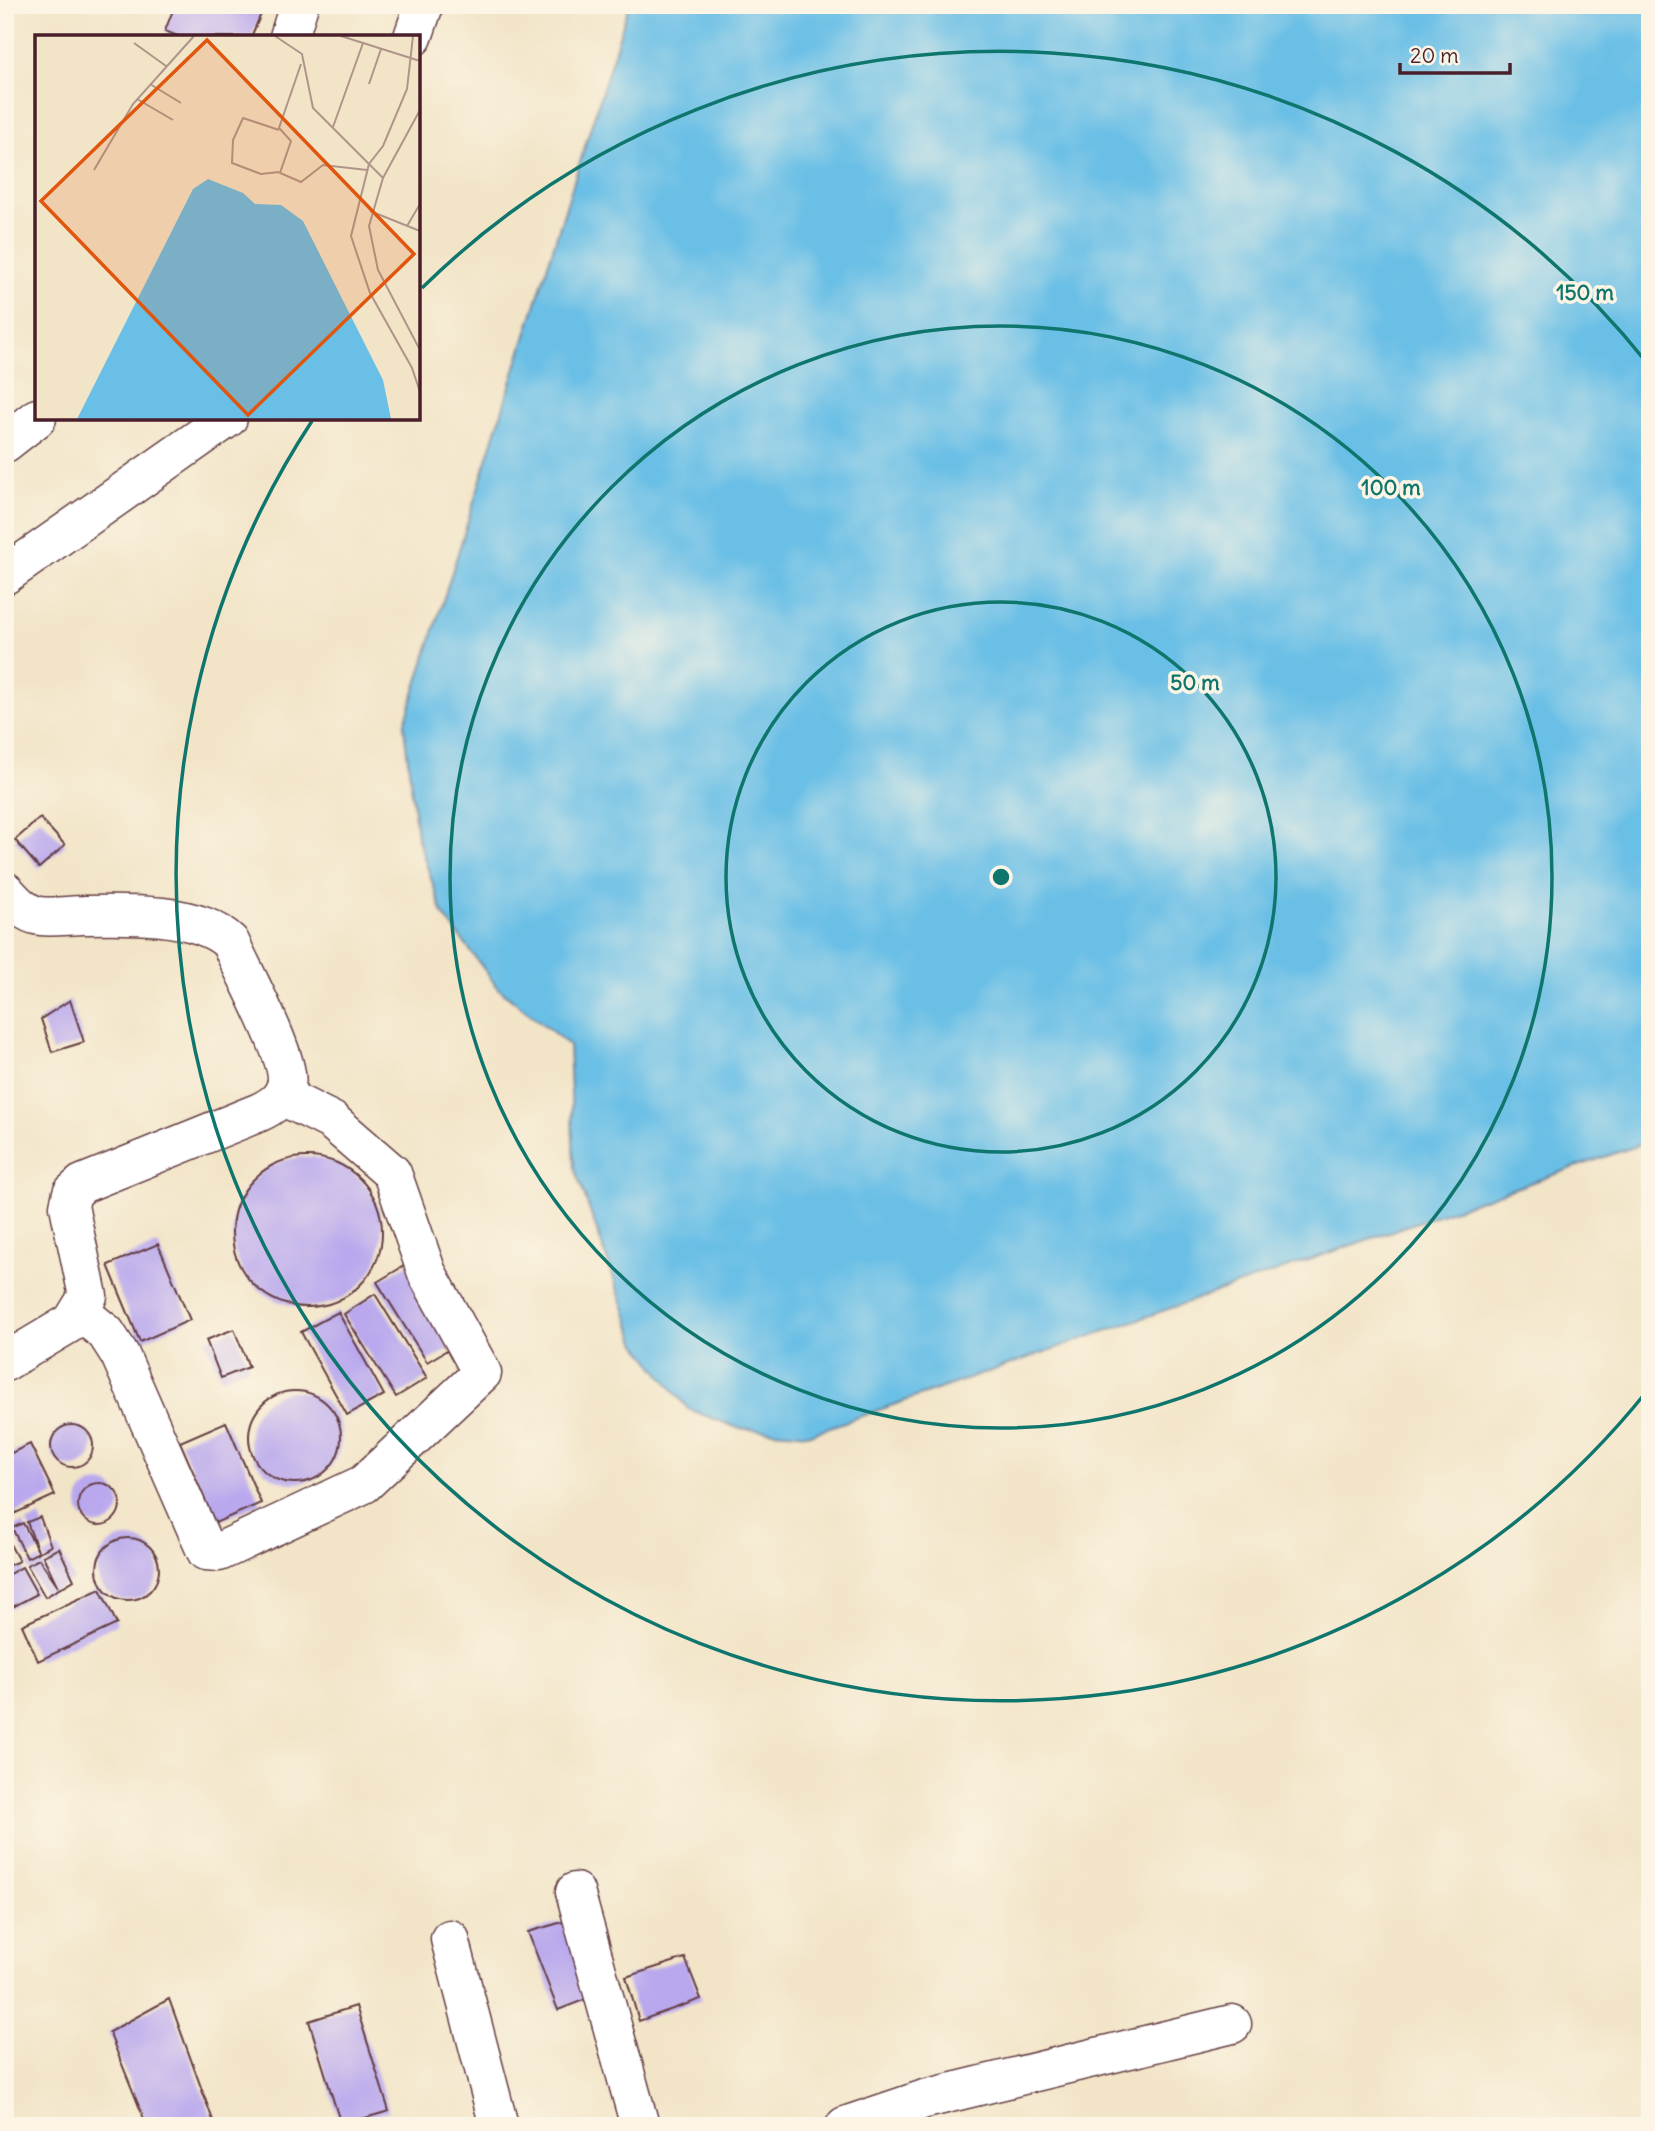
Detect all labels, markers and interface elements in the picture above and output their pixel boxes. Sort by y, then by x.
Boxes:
scale bar [1400,32,1510,76]
inset map [35,35,420,420]
text: 20 m [1410,42,1459,69]
text: 150 m [1556,279,1614,306]
text: 100 m [1361,474,1421,501]
text: 50 m [1170,669,1220,696]
centre of rings [989,865,1013,889]

